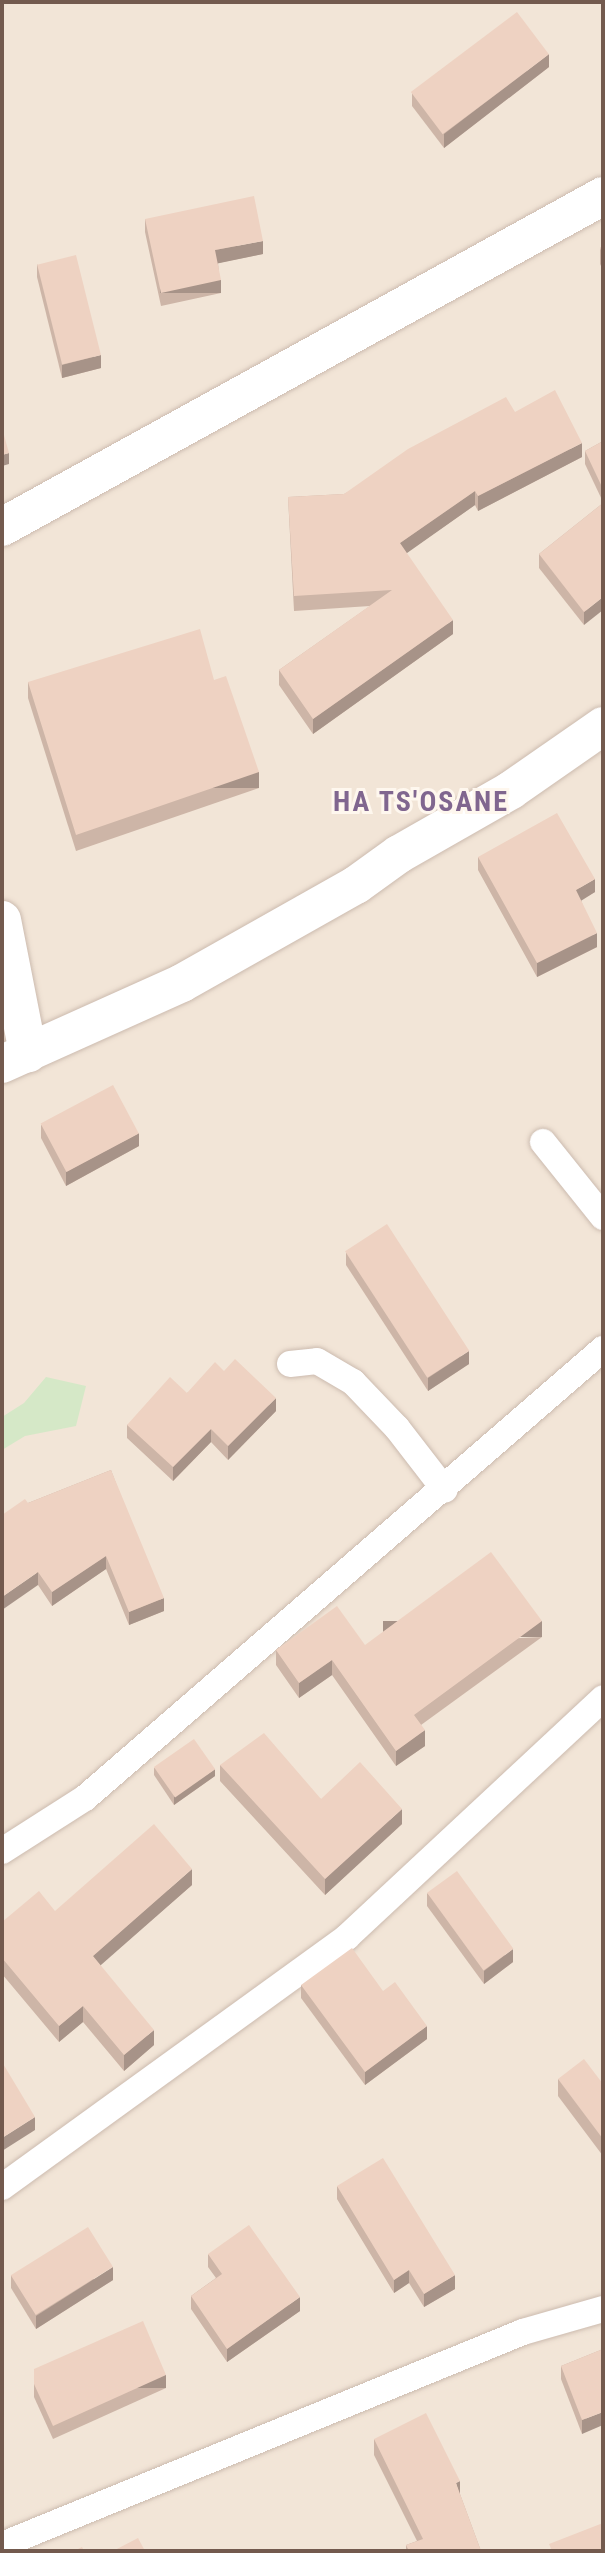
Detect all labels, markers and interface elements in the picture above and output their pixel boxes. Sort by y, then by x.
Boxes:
district label: HA TS'OSANE [334,785,508,819]

